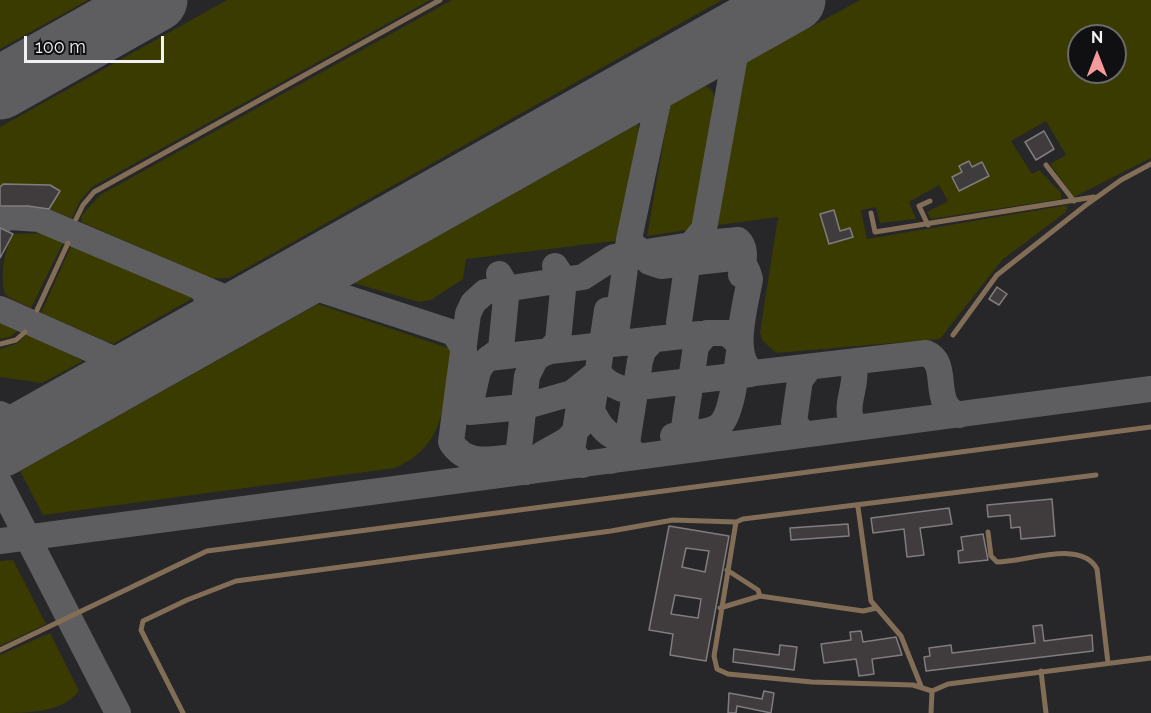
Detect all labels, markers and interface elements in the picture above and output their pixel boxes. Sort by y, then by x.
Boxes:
scale bar [27,24,166,62]
north arrow [1067,24,1127,84]
text: N [1091,28,1103,47]
text: 100 m [35,36,86,57]

